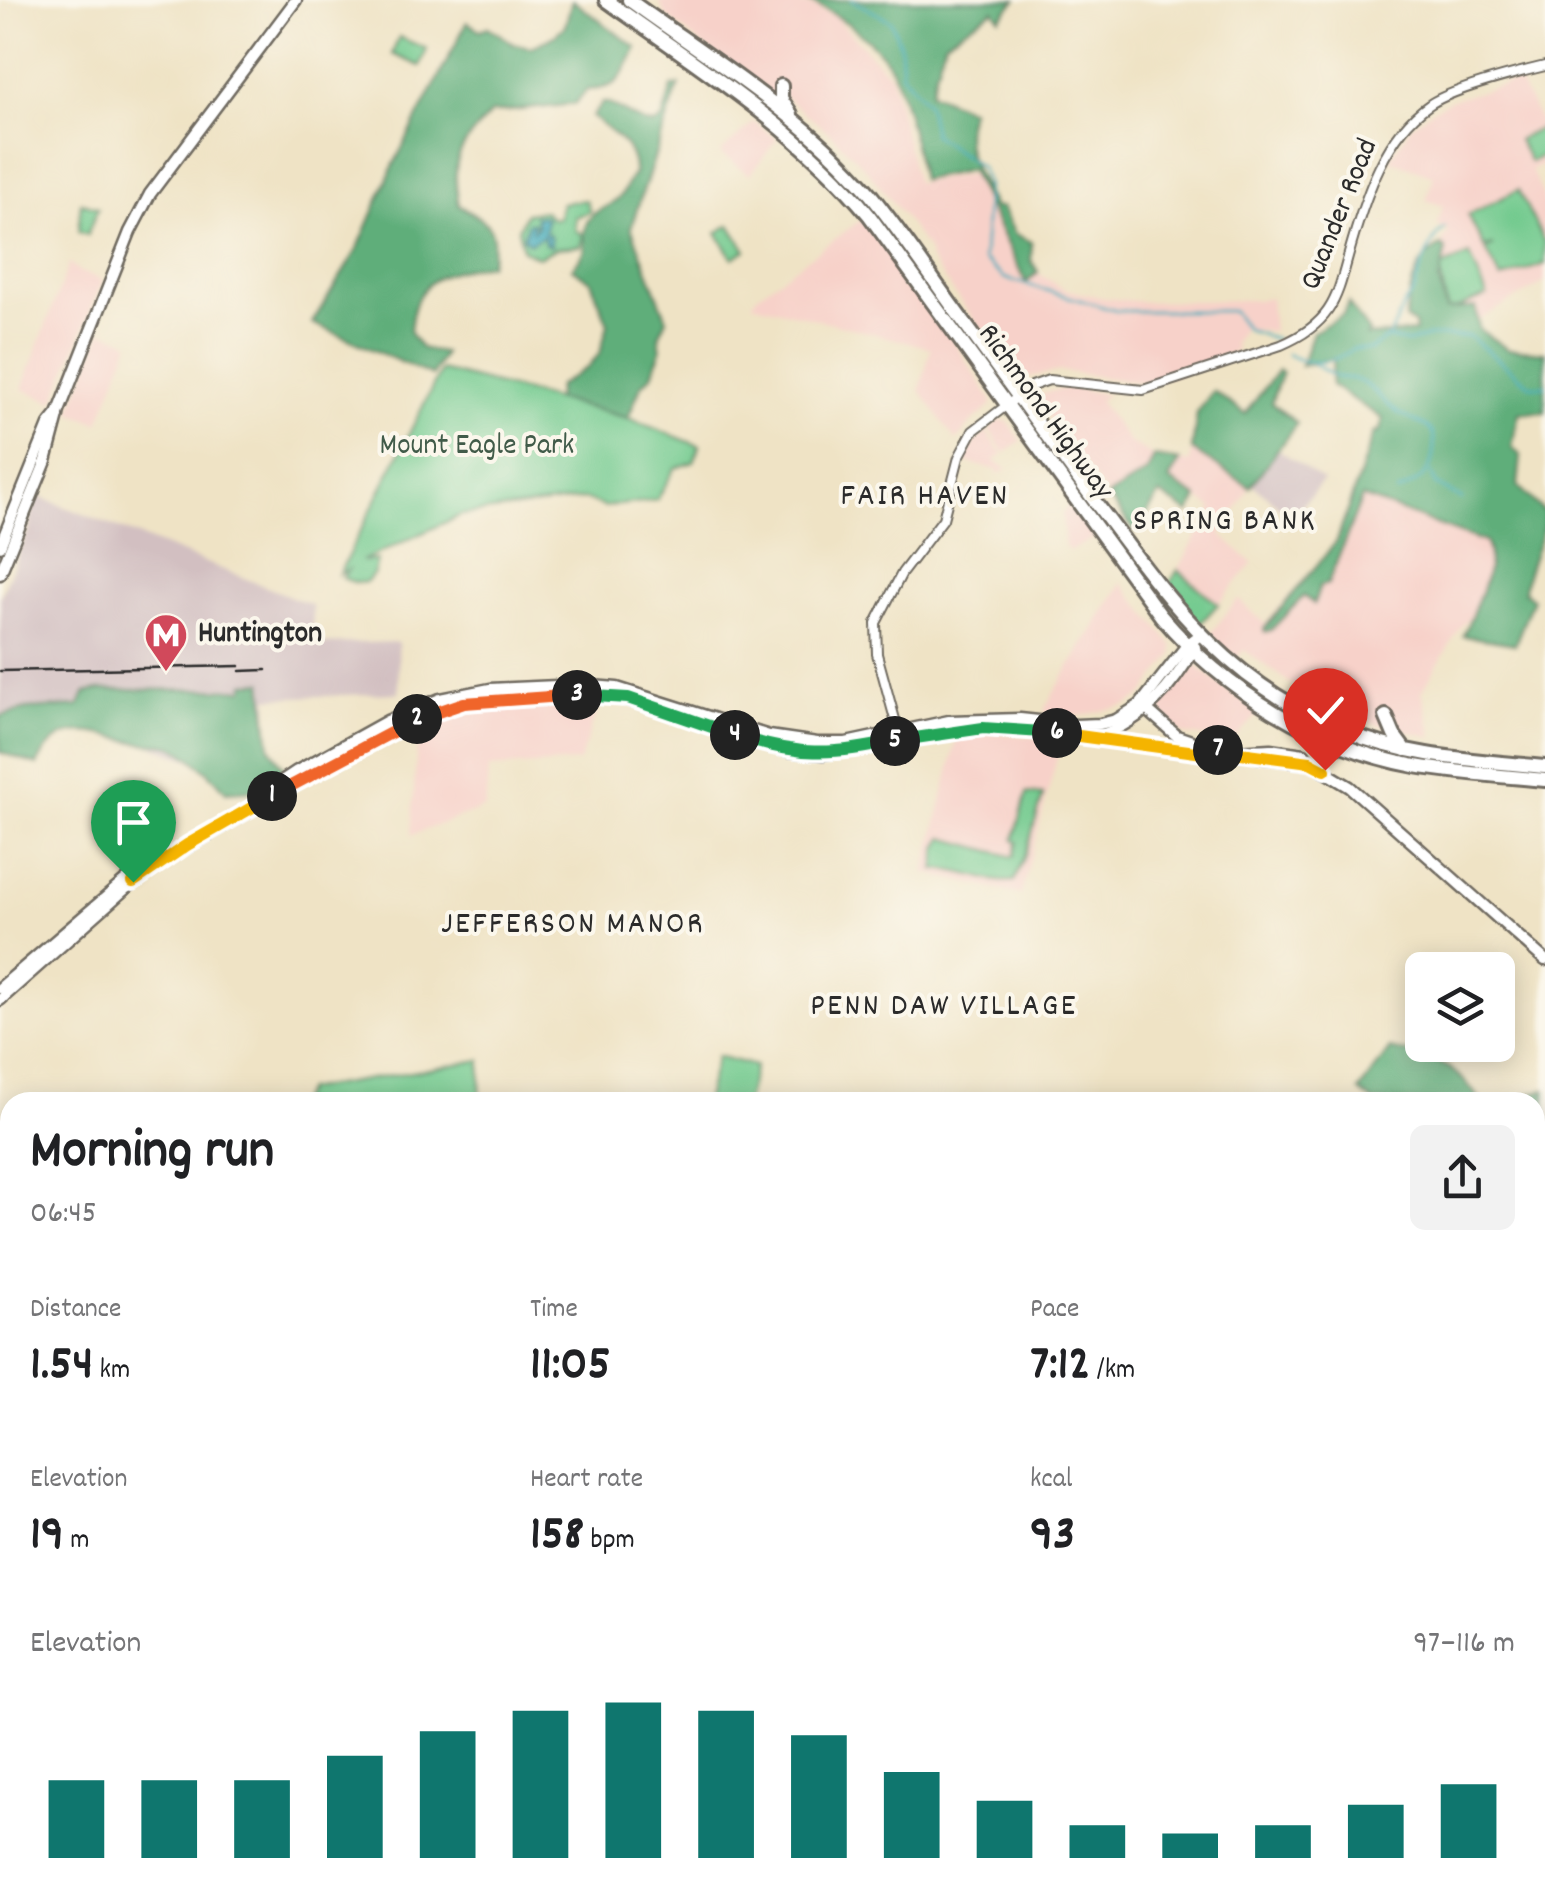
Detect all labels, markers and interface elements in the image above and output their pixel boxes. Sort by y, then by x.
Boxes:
street label: Quander Road [1291,133,1391,297]
street label: Richmond Highway [965,316,1123,510]
park label: Mount Eagle Park [380,426,574,469]
district label: FAIR HAVEN [840,475,1010,521]
district label: SPRING BANK [1133,500,1317,546]
metro station icon: Huntington [143,612,189,673]
place label: Huntington [198,614,322,657]
pin [1283,668,1368,771]
pin: 3 [552,670,602,720]
text: 3 [571,675,583,715]
icon: check [1298,683,1353,738]
pin: 2 [392,694,442,744]
text: 2 [411,699,423,739]
pin: 6 [1032,708,1082,758]
pin: 4 [710,710,760,760]
text: 6 [1050,713,1064,753]
text: 4 [729,715,741,755]
pin: 5 [870,716,920,766]
text: 5 [889,721,901,761]
pin: 7 [1193,725,1243,775]
text: 7 [1213,730,1223,770]
pin: 1 [247,771,297,821]
text: 1 [269,776,275,816]
pin [91,780,176,883]
icon: arrive [106,795,161,850]
district label: JEFFERSON MANOR [441,903,705,949]
map controls [1405,952,1515,1062]
button: layers [1405,952,1515,1062]
district label: PENN DAW VILLAGE [810,985,1078,1031]
text: Morning run [30,1115,274,1194]
button: share [1410,1125,1515,1230]
text: 06:45 [30,1192,97,1238]
text: Distance [30,1291,121,1331]
text: Time [530,1291,578,1331]
text: Pace [1030,1291,1079,1331]
text: 1.54 [30,1331,93,1403]
text: 11:05 [530,1331,611,1403]
text: 7:12 [1030,1331,1090,1403]
text: km [93,1352,130,1392]
text: /km [1090,1352,1135,1392]
text: Elevation [30,1461,127,1501]
text: Heart rate [530,1461,643,1501]
text: kcal [1030,1461,1073,1501]
text: 19 [30,1501,64,1573]
text: 158 [530,1501,584,1573]
text: 93 [1030,1501,1075,1573]
text: m [64,1522,90,1562]
text: bpm [584,1522,635,1562]
text: Elevation [30,1622,141,1668]
text: 97–116 m [1413,1622,1515,1668]

